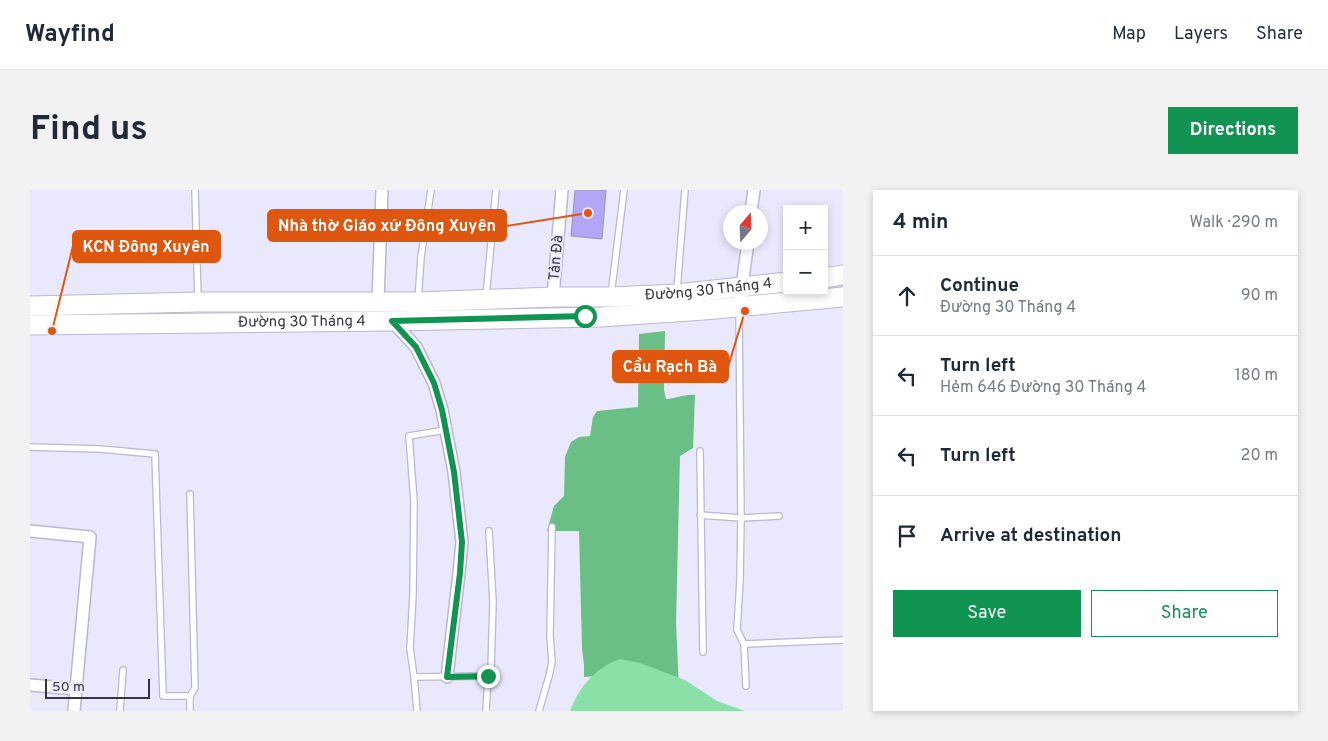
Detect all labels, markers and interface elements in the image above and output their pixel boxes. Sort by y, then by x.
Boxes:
text: Wayfind [25,20,115,50]
text: Map [1112,23,1146,46]
text: Layers [1174,23,1228,46]
text: Share [1256,23,1303,46]
button: Directions [1168,107,1298,154]
text: Find us [30,108,148,152]
north arrow [723,205,768,250]
map controls [783,205,828,295]
button: + [783,205,828,250]
text: 4 min [893,209,949,236]
callout: Nhà thờ Giáo xứ Đông Xuyên [268,210,506,241]
text: Walk · 290 m [1190,213,1278,233]
text: Nhà thờ Giáo xứ Đông Xuyên [278,217,496,237]
callout: KCN Đông Xuyên [73,231,220,262]
street label: Tản Đà [546,234,568,282]
text: KCN Đông Xuyên [82,238,210,258]
button: − [783,250,828,295]
street label: Đường 30 Tháng 4 [644,274,773,305]
text: Continue [940,274,1019,298]
icon: ahead [893,282,921,310]
text: 90 m [1241,286,1278,306]
text: Đường 30 Tháng 4 [940,298,1076,318]
route start [574,305,597,328]
street label: Đường 30 Tháng 4 [238,312,366,332]
callout: Cầu Rạch Bà [613,351,728,382]
text: Turn left [940,354,1016,378]
text: Cầu Rạch Bà [623,356,717,378]
icon: left [893,362,921,390]
text: 180 m [1235,366,1278,386]
text: Hẻm 646 Đường 30 Tháng 4 [940,378,1146,398]
icon: left [893,442,921,470]
text: Turn left [940,444,1016,468]
text: 20 m [1241,446,1278,466]
icon: arrive [893,522,921,550]
text: Arrive at destination [940,524,1121,548]
button: Save [893,590,1081,637]
button: Share [1091,590,1278,637]
route end [477,665,500,688]
scale bar [45,676,150,699]
text: 50 m [52,679,85,696]

